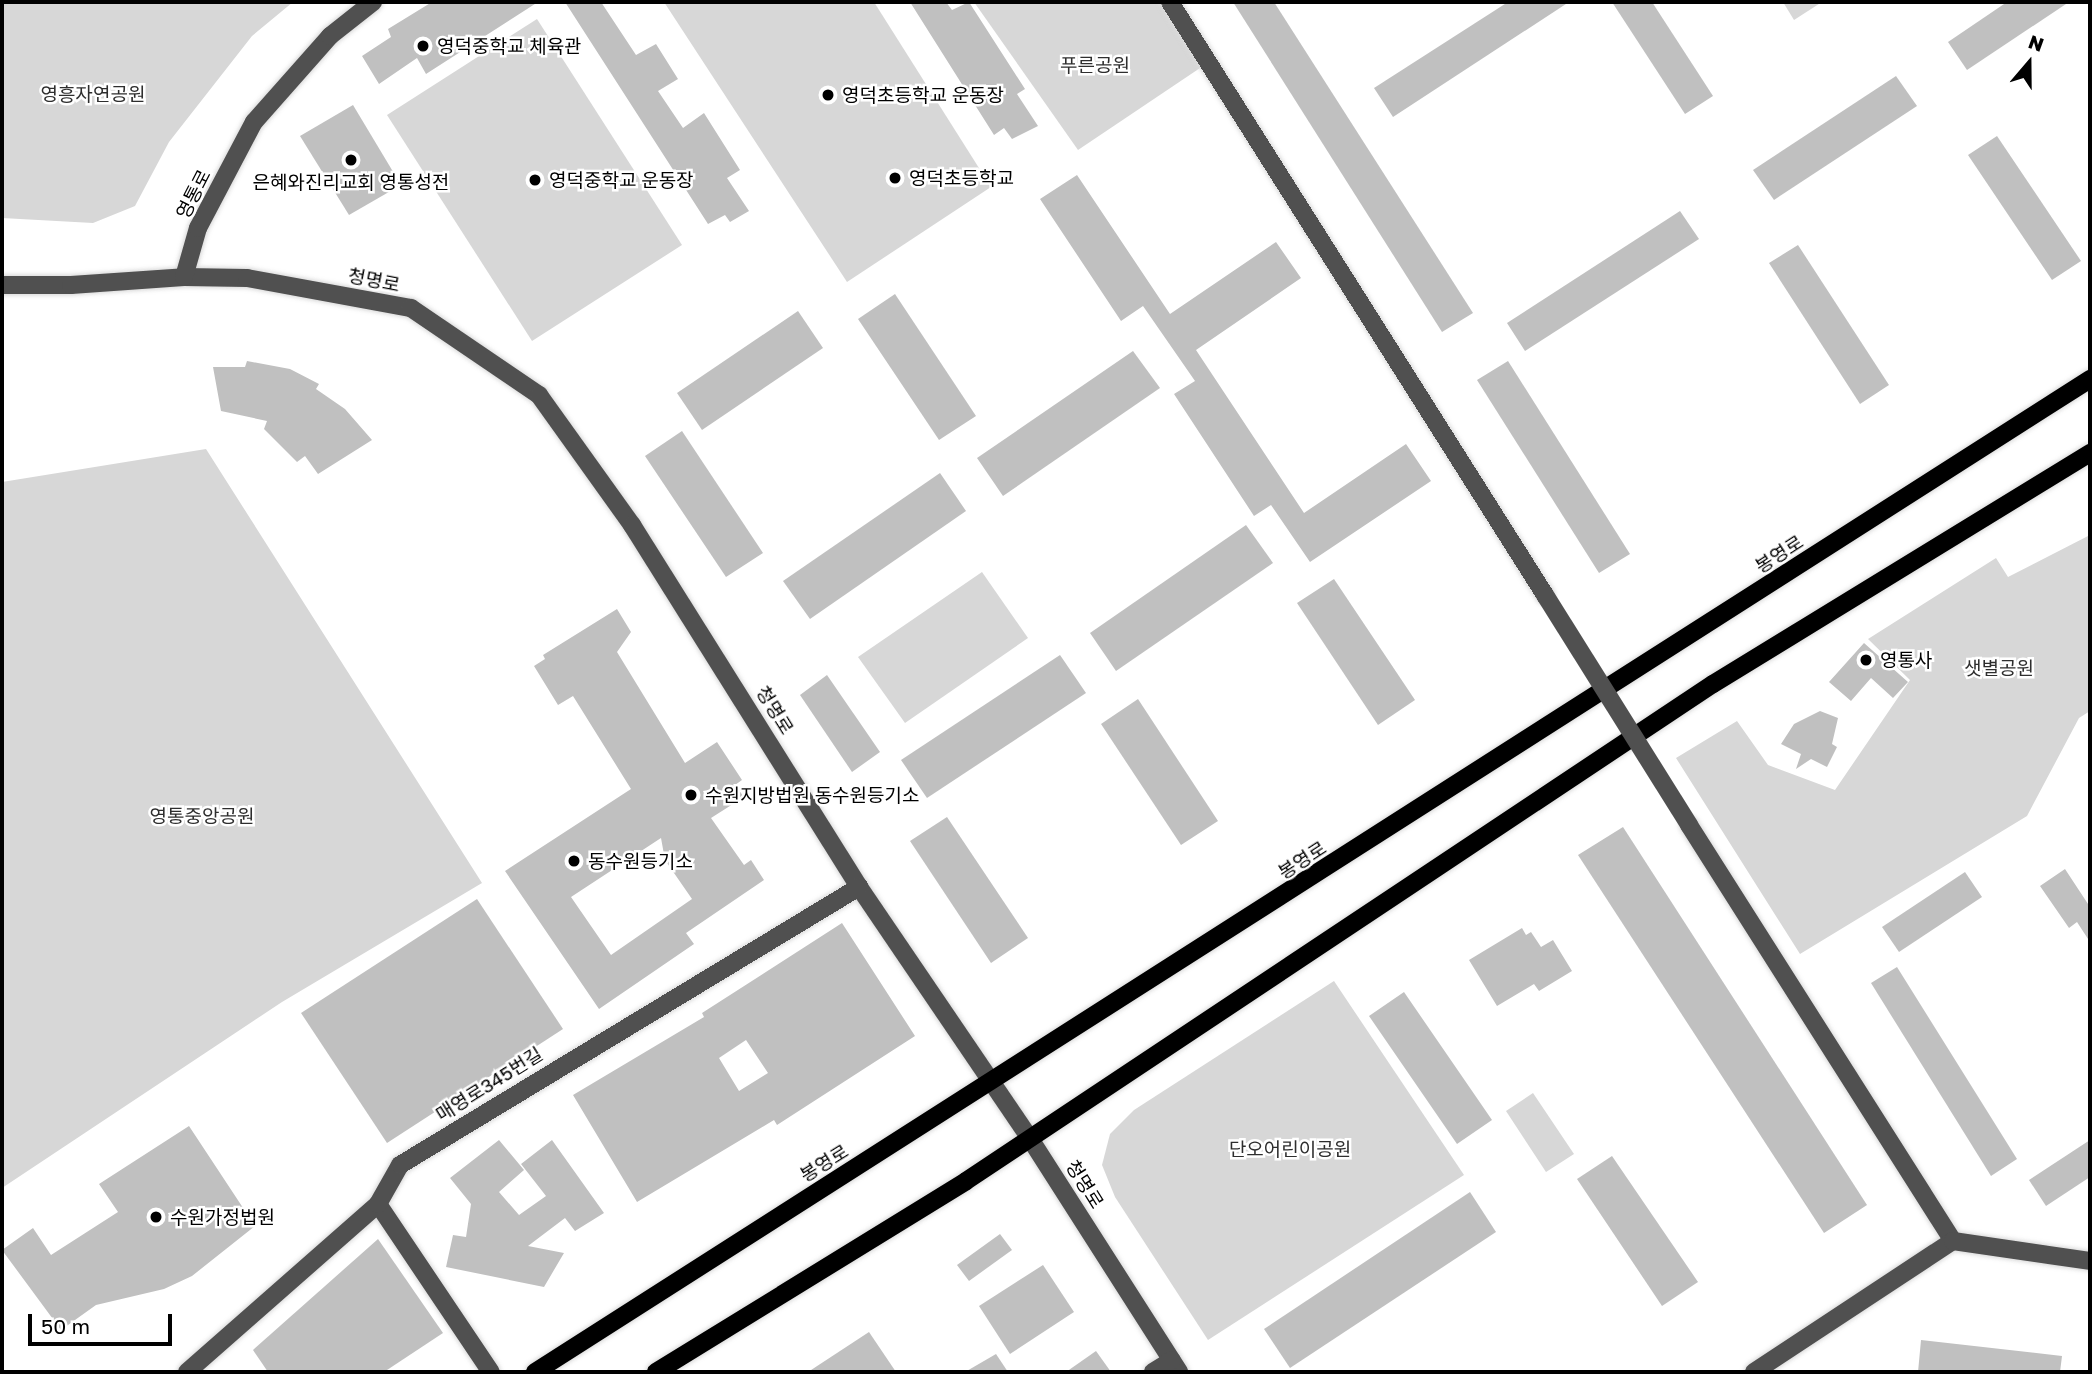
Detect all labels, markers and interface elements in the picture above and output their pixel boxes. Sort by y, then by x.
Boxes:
north arrow [1994,28,2064,98]
text: N [2026,30,2047,56]
place label: 영덕중학교 체육관 [437,35,582,57]
marker: 영덕중학교 체육관 [415,38,431,54]
park label: 푸른공원 [1060,54,1130,76]
park label: 영흥자연공원 [41,83,145,105]
place label: 영덕초등학교 운동장 [842,84,1004,106]
marker: 영덕초등학교 운동장 [820,87,836,103]
marker: 은혜와진리교회 영통성전 [343,152,359,168]
street label: 영통로 [171,165,215,223]
place label: 영덕초등학교 [909,167,1014,189]
place label: 영덕중학교 운동장 [549,169,694,191]
marker: 영덕초등학교 [887,170,903,186]
place label: 은혜와진리교회 영통성전 [252,171,450,193]
marker: 영덕중학교 운동장 [527,172,543,188]
street label: 청명로 [346,264,402,296]
street label: 봉영로 [1751,530,1807,578]
place label: 영통사 [1880,649,1932,671]
marker: 영통사 [1858,652,1874,668]
park label: 샛별공원 [1964,657,2034,679]
street label: 청명로 [751,682,799,738]
place label: 수원지방법원 동수원등기소 [705,784,920,806]
marker: 수원지방법원 동수원등기소 [683,787,699,803]
park label: 영통중앙공원 [150,805,254,827]
street label: 봉영로 [1274,836,1330,884]
place label: 동수원등기소 [588,850,693,872]
marker: 동수원등기소 [566,853,582,869]
street label: 매영로345번길 [432,1042,546,1126]
park label: 단오어린이공원 [1229,1138,1351,1160]
street label: 봉영로 [796,1139,852,1187]
street label: 청명로 [1061,1156,1109,1212]
place label: 수원가정법원 [170,1206,275,1228]
marker: 수원가정법원 [148,1209,164,1225]
scale bar [32,1300,175,1344]
text: 50 m [41,1313,90,1339]

